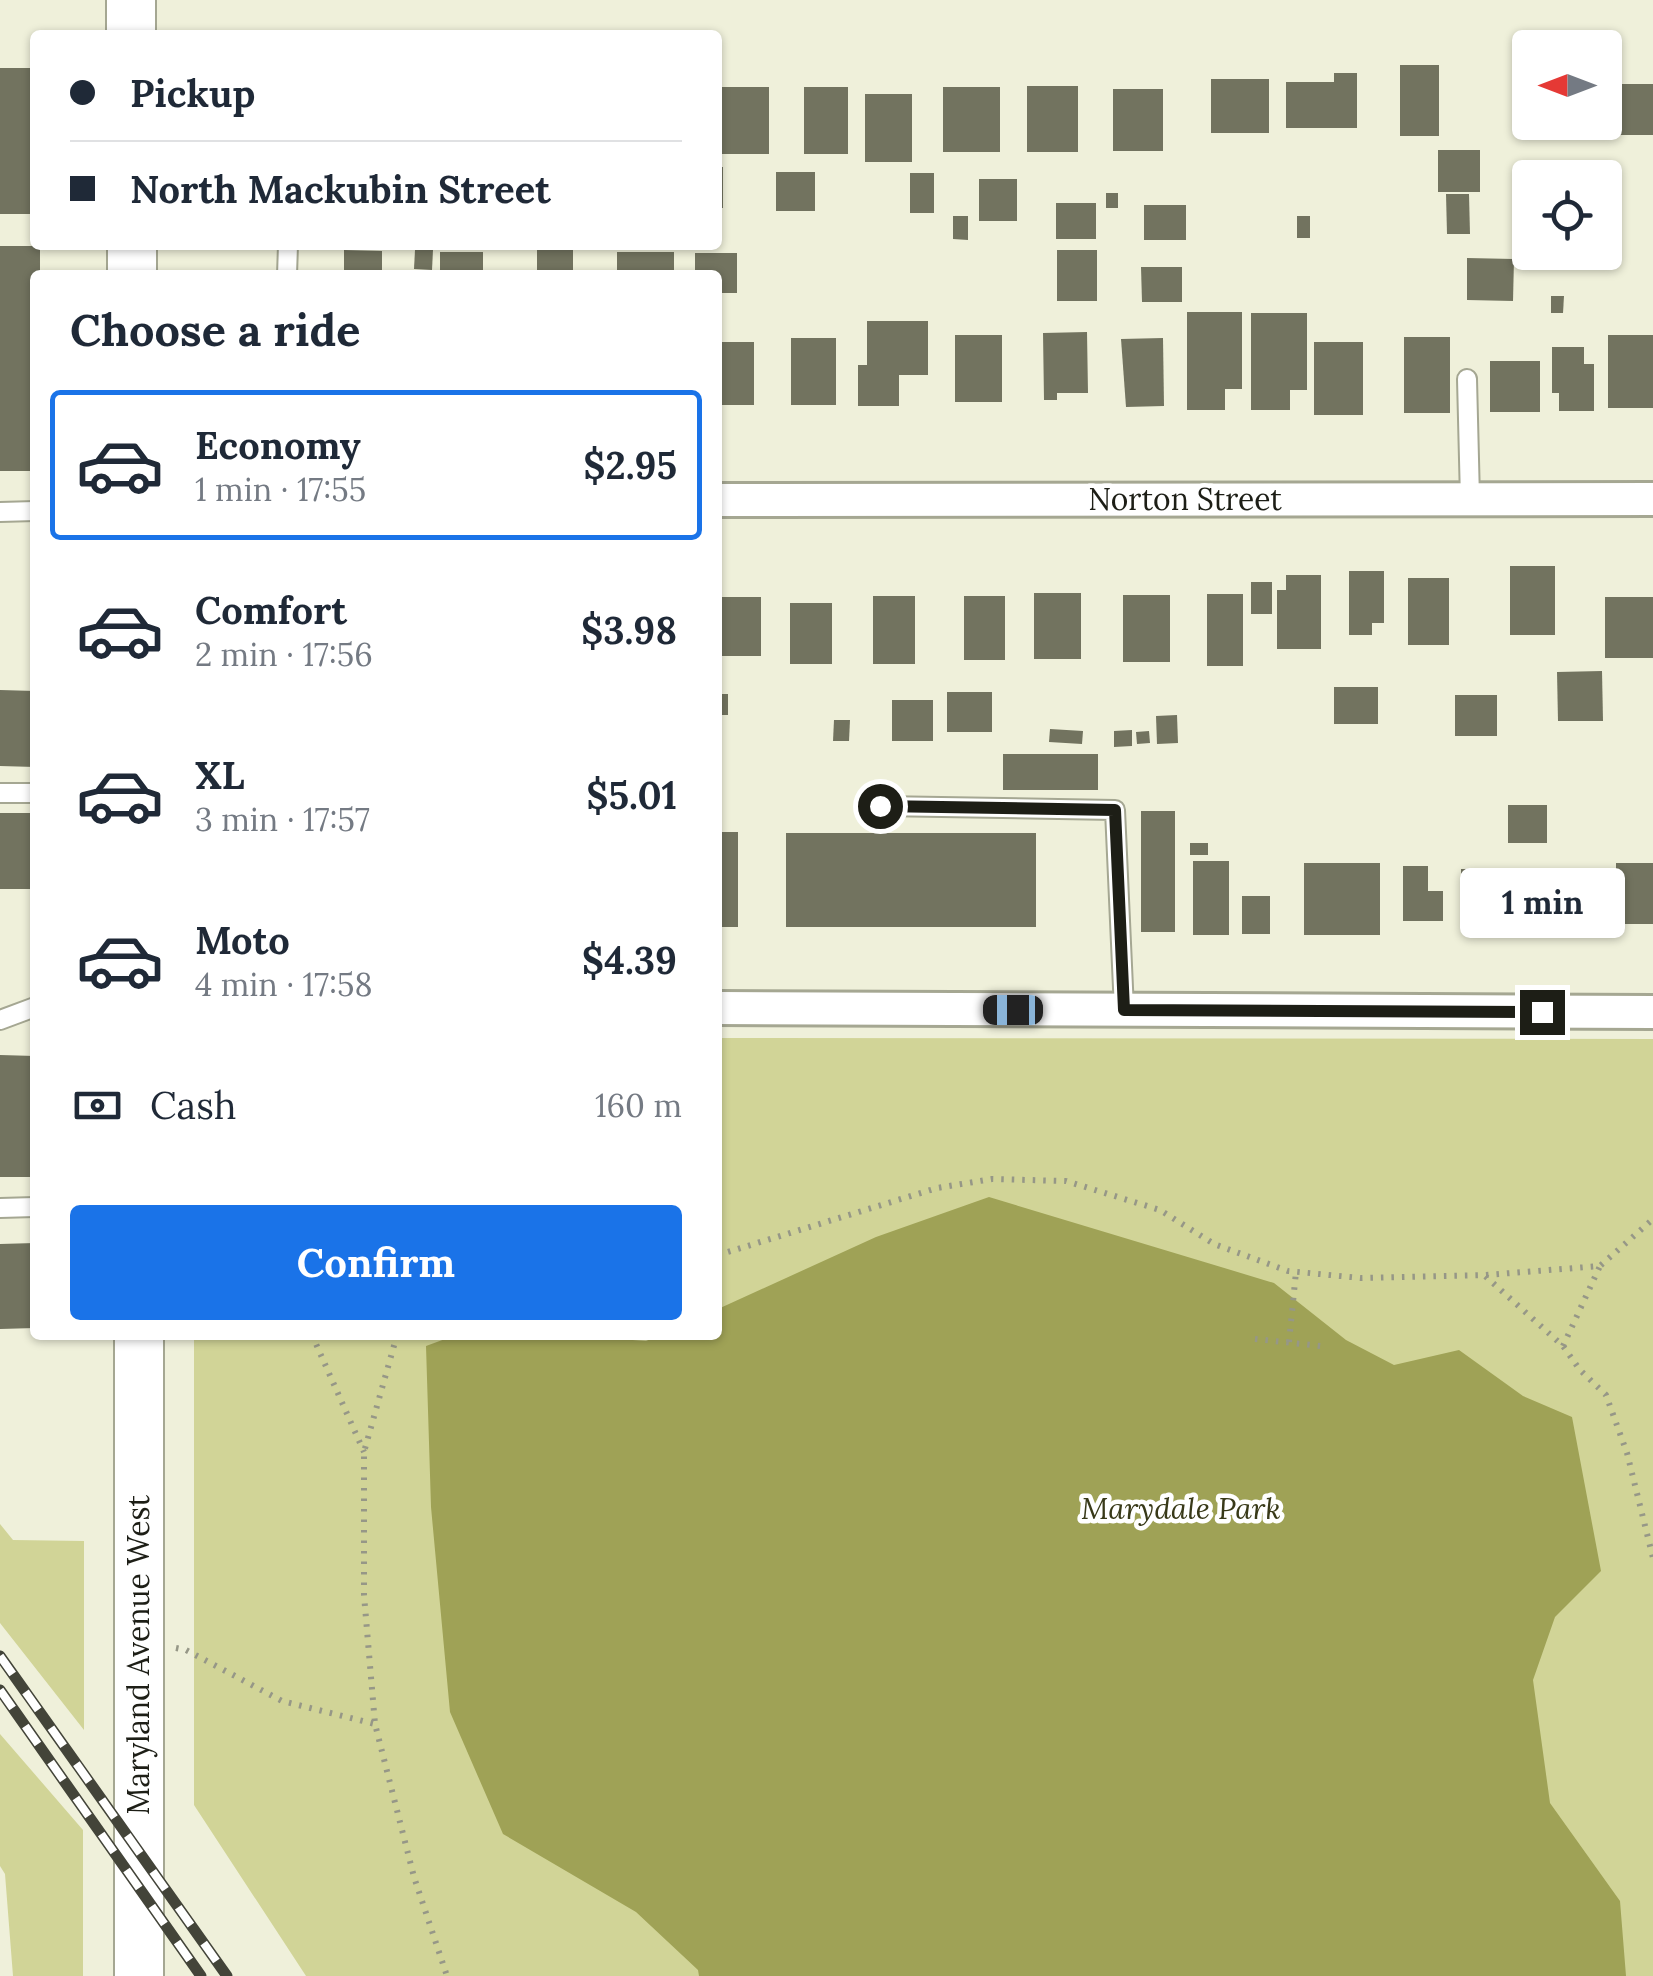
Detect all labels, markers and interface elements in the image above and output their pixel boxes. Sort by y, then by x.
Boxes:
north arrow [1512,30,1622,140]
map controls [1512,30,1622,270]
text: Pickup [130,69,255,117]
button: locate [1512,160,1622,270]
text: North Mackubin Street [130,165,551,213]
text: Choose a ride [70,301,360,358]
icon: car [75,420,165,510]
text: Economy [195,421,361,469]
text: $2.95 [583,441,677,489]
text: 1 min · 17:55 [195,469,366,510]
street label: Norton Street [1088,480,1282,518]
icon: car [75,585,165,675]
text: Comfort [195,586,347,634]
text: $3.98 [581,606,677,654]
text: 2 min · 17:56 [195,634,373,675]
icon: car [75,750,165,840]
text: XL [195,751,245,799]
text: $5.01 [586,771,677,819]
route start [858,784,903,829]
text: 3 min · 17:57 [195,799,370,840]
callout: 1 min [1460,867,1624,937]
text: 1 min [1502,882,1583,923]
icon: car [75,915,165,1005]
text: Moto [195,916,290,964]
text: $4.39 [582,936,677,984]
text: 4 min · 17:58 [195,964,372,1005]
route end [1520,990,1565,1035]
car [983,995,1043,1025]
icon: cash [70,1078,125,1133]
text: Cash [150,1081,237,1129]
text: 160 m [595,1085,682,1126]
button: Confirm [70,1205,682,1320]
park label: Marydale Park [1081,1489,1281,1527]
street label: Maryland Avenue West [119,1495,158,1815]

